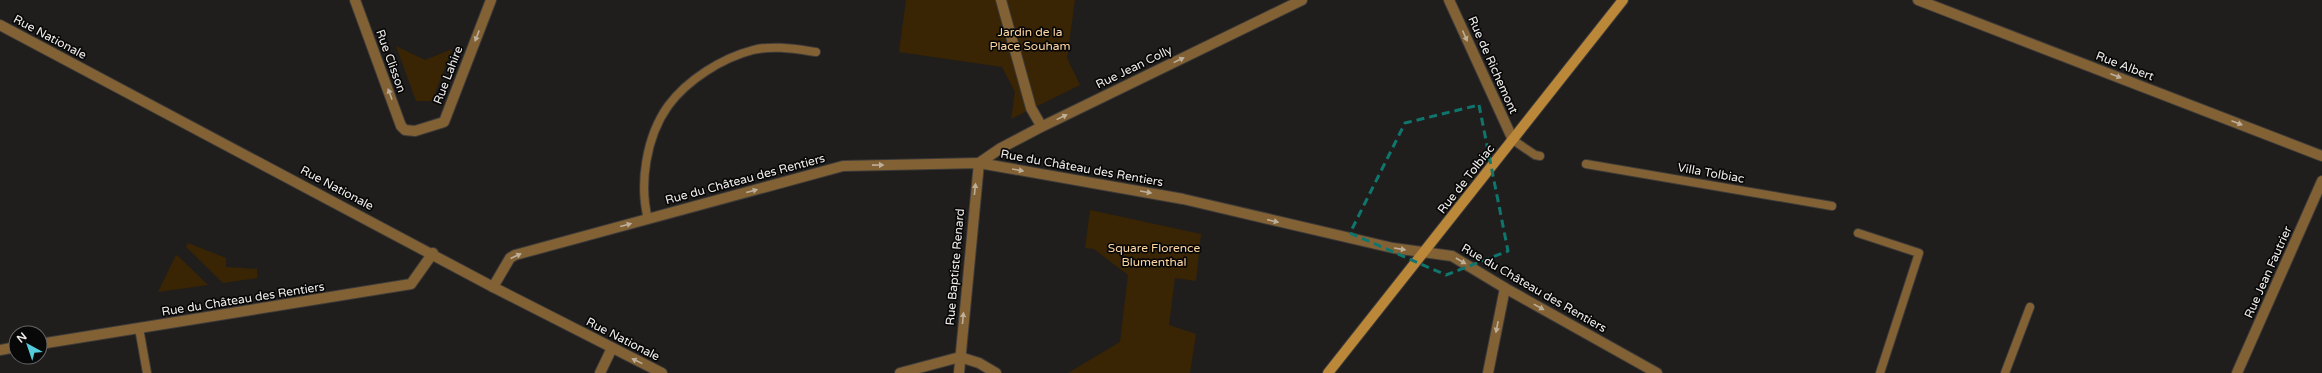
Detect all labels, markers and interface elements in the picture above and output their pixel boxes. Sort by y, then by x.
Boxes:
street label: Rue Nationale [11,12,89,62]
street label: Rue de Richemont [1465,14,1521,116]
park label: Jardin de la Place Souham [989,25,1071,53]
street label: Rue Clisson [373,27,409,95]
one-way arrow [1462,30,1468,41]
one-way arrow [473,31,479,43]
street label: Rue Jean Colly [1094,42,1175,92]
street label: Rue Lahire [431,44,466,106]
street label: Rue Albert [2094,49,2156,84]
one-way arrow [1173,57,1185,63]
one-way arrow [2110,74,2122,80]
one-way arrow [386,88,392,100]
one-way arrow [1056,114,1068,120]
one-way arrow [2231,121,2243,127]
street label: Rue de Tolbiac [1435,142,1497,216]
street label: Rue du Château des Rentiers [1000,147,1165,189]
street label: Rue du Château des Rentiers [664,151,827,207]
street label: Villa Tolbiac [1677,160,1745,186]
one-way arrow [872,162,885,168]
street label: Rue Nationale [298,163,376,213]
one-way arrow [1012,168,1024,174]
one-way arrow [972,183,979,195]
one-way arrow [746,188,758,194]
one-way arrow [1140,190,1152,196]
street label: Rue Baptiste Renard [943,208,967,326]
one-way arrow [1267,218,1279,224]
one-way arrow [620,222,632,228]
street label: Rue Jean Fautrier [2241,223,2295,320]
park label: Square Florence Blumenthal [1108,241,1200,269]
street label: Rue du Château des Rentiers [1459,241,1609,335]
one-way arrow [1393,246,1406,252]
one-way arrow [510,253,522,259]
one-way arrow [1455,257,1467,264]
street label: Rue du Château des Rentiers [160,279,326,319]
one-way arrow [1533,304,1545,311]
one-way arrow [960,312,967,324]
street label: Rue Nationale [584,314,662,364]
one-way arrow [1494,321,1500,333]
north arrow [8,325,48,365]
text: N [14,330,29,346]
one-way arrow [631,357,643,364]

